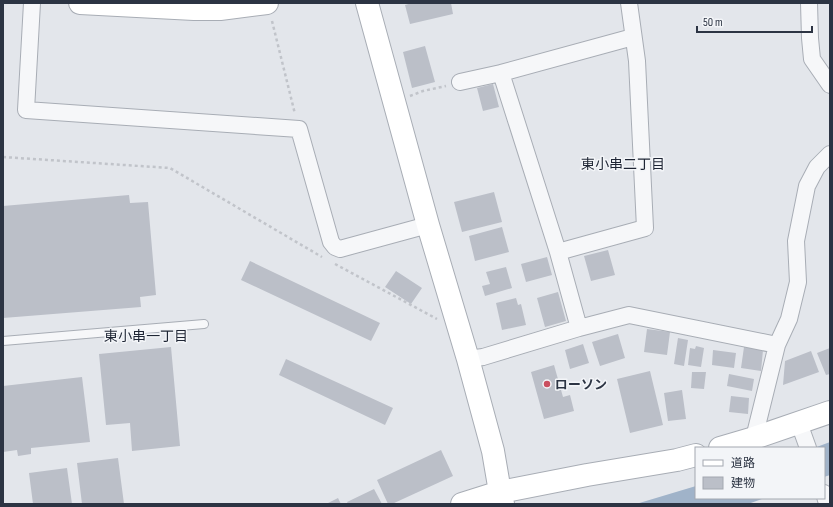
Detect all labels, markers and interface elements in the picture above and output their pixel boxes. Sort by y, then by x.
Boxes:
scale bar [697,8,812,34]
text: 50 m [703,15,723,30]
district label: 東小串二丁目 [581,156,665,173]
district label: 東小串一丁目 [104,328,188,345]
place label: ローソン [555,377,607,393]
marker: ローソン [542,379,552,389]
legend [695,447,825,499]
text: 道路 [731,456,755,471]
text: 建物 [731,476,755,491]

